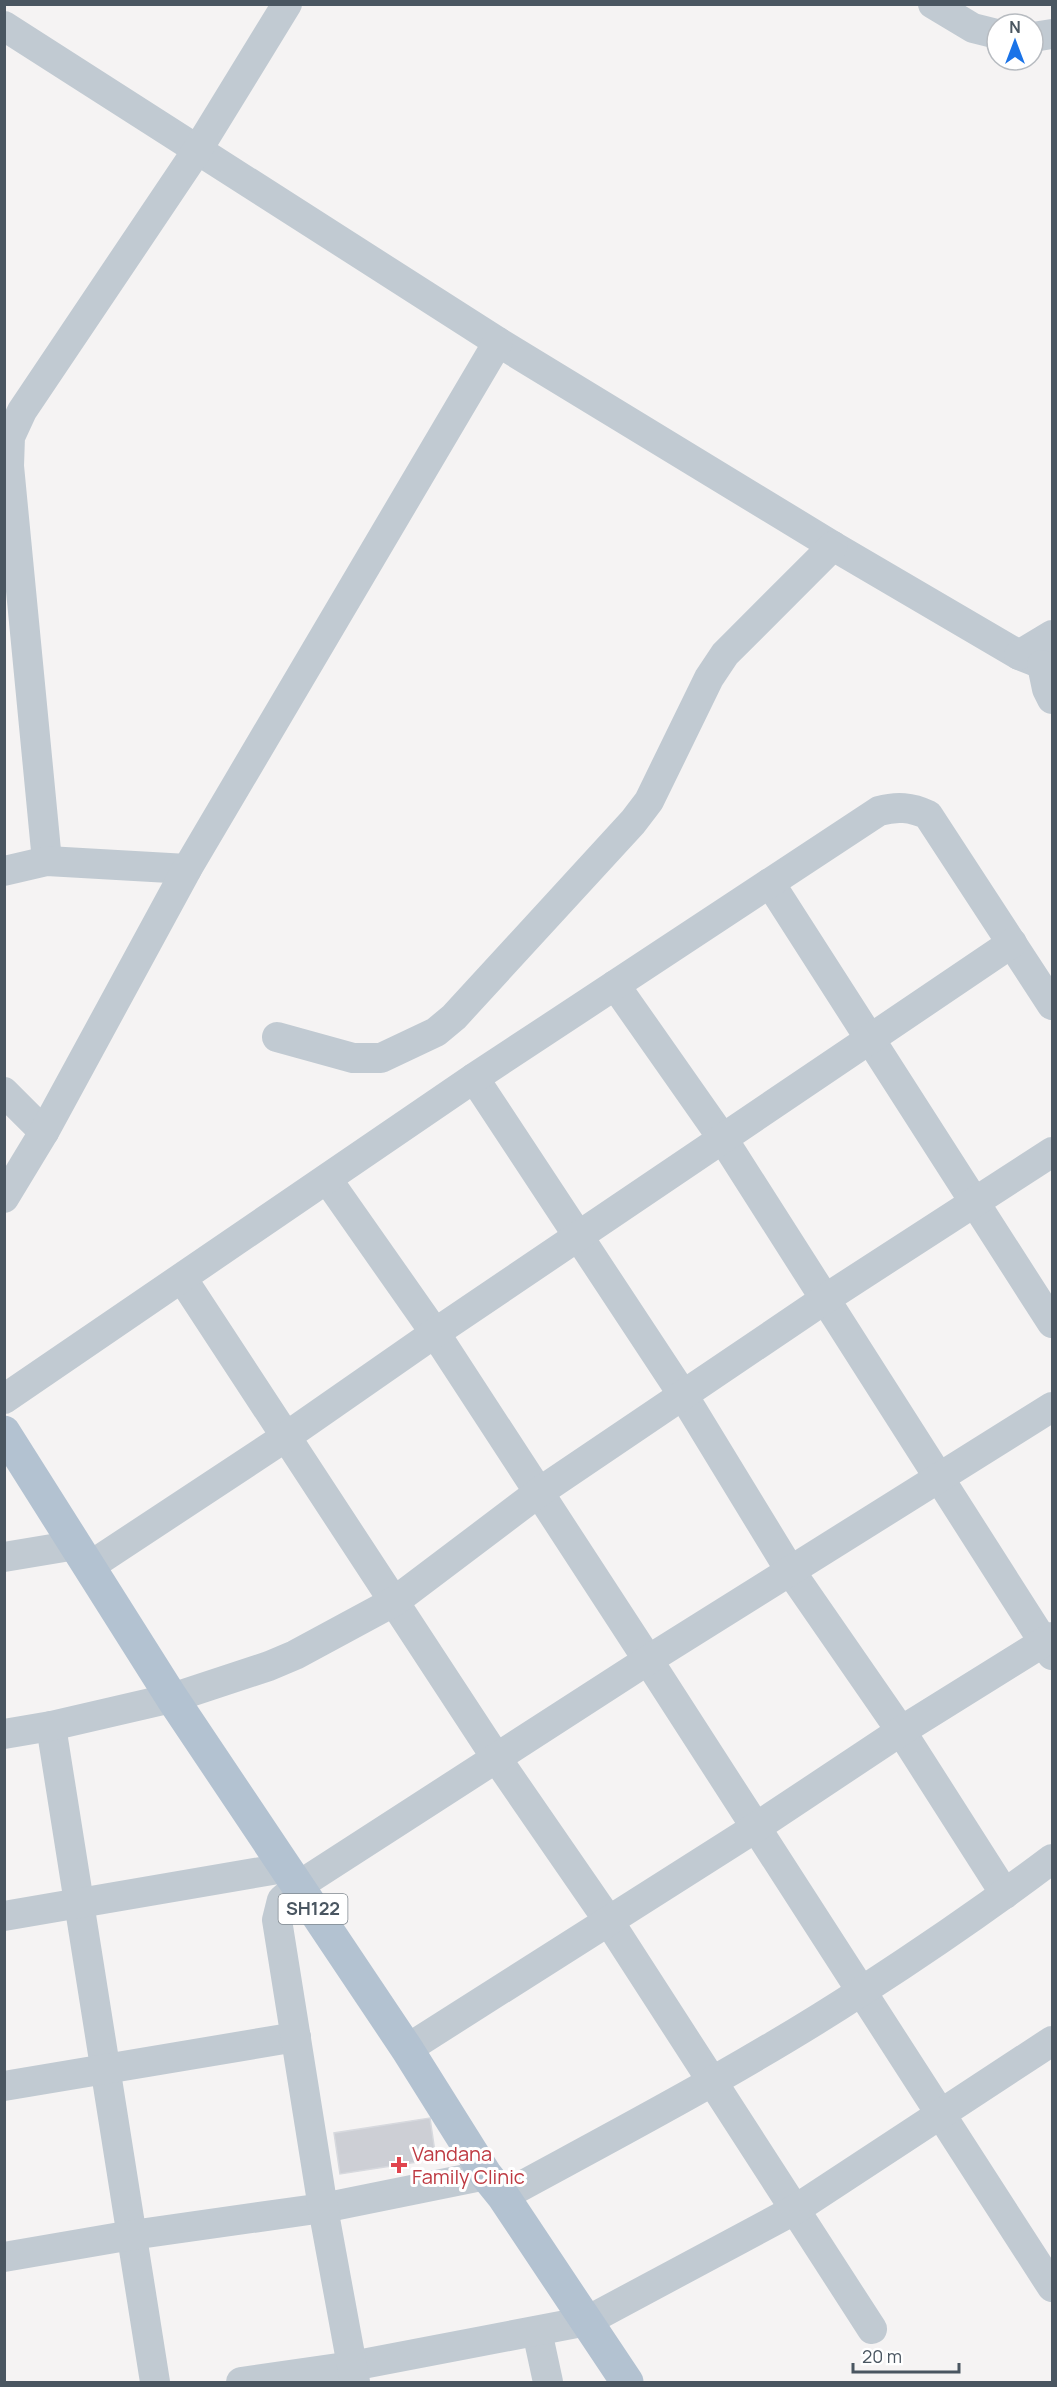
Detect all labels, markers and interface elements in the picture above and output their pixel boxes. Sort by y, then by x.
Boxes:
north arrow [985,12,1045,72]
text: N [1009,16,1021,38]
road number: SH122 [278,1894,348,1924]
place label: Vandana Family Clinic [412,2140,525,2190]
marker: Vandana Family Clinic [390,2156,408,2174]
scale bar [853,2336,960,2374]
text: 20 m [862,2344,902,2368]

